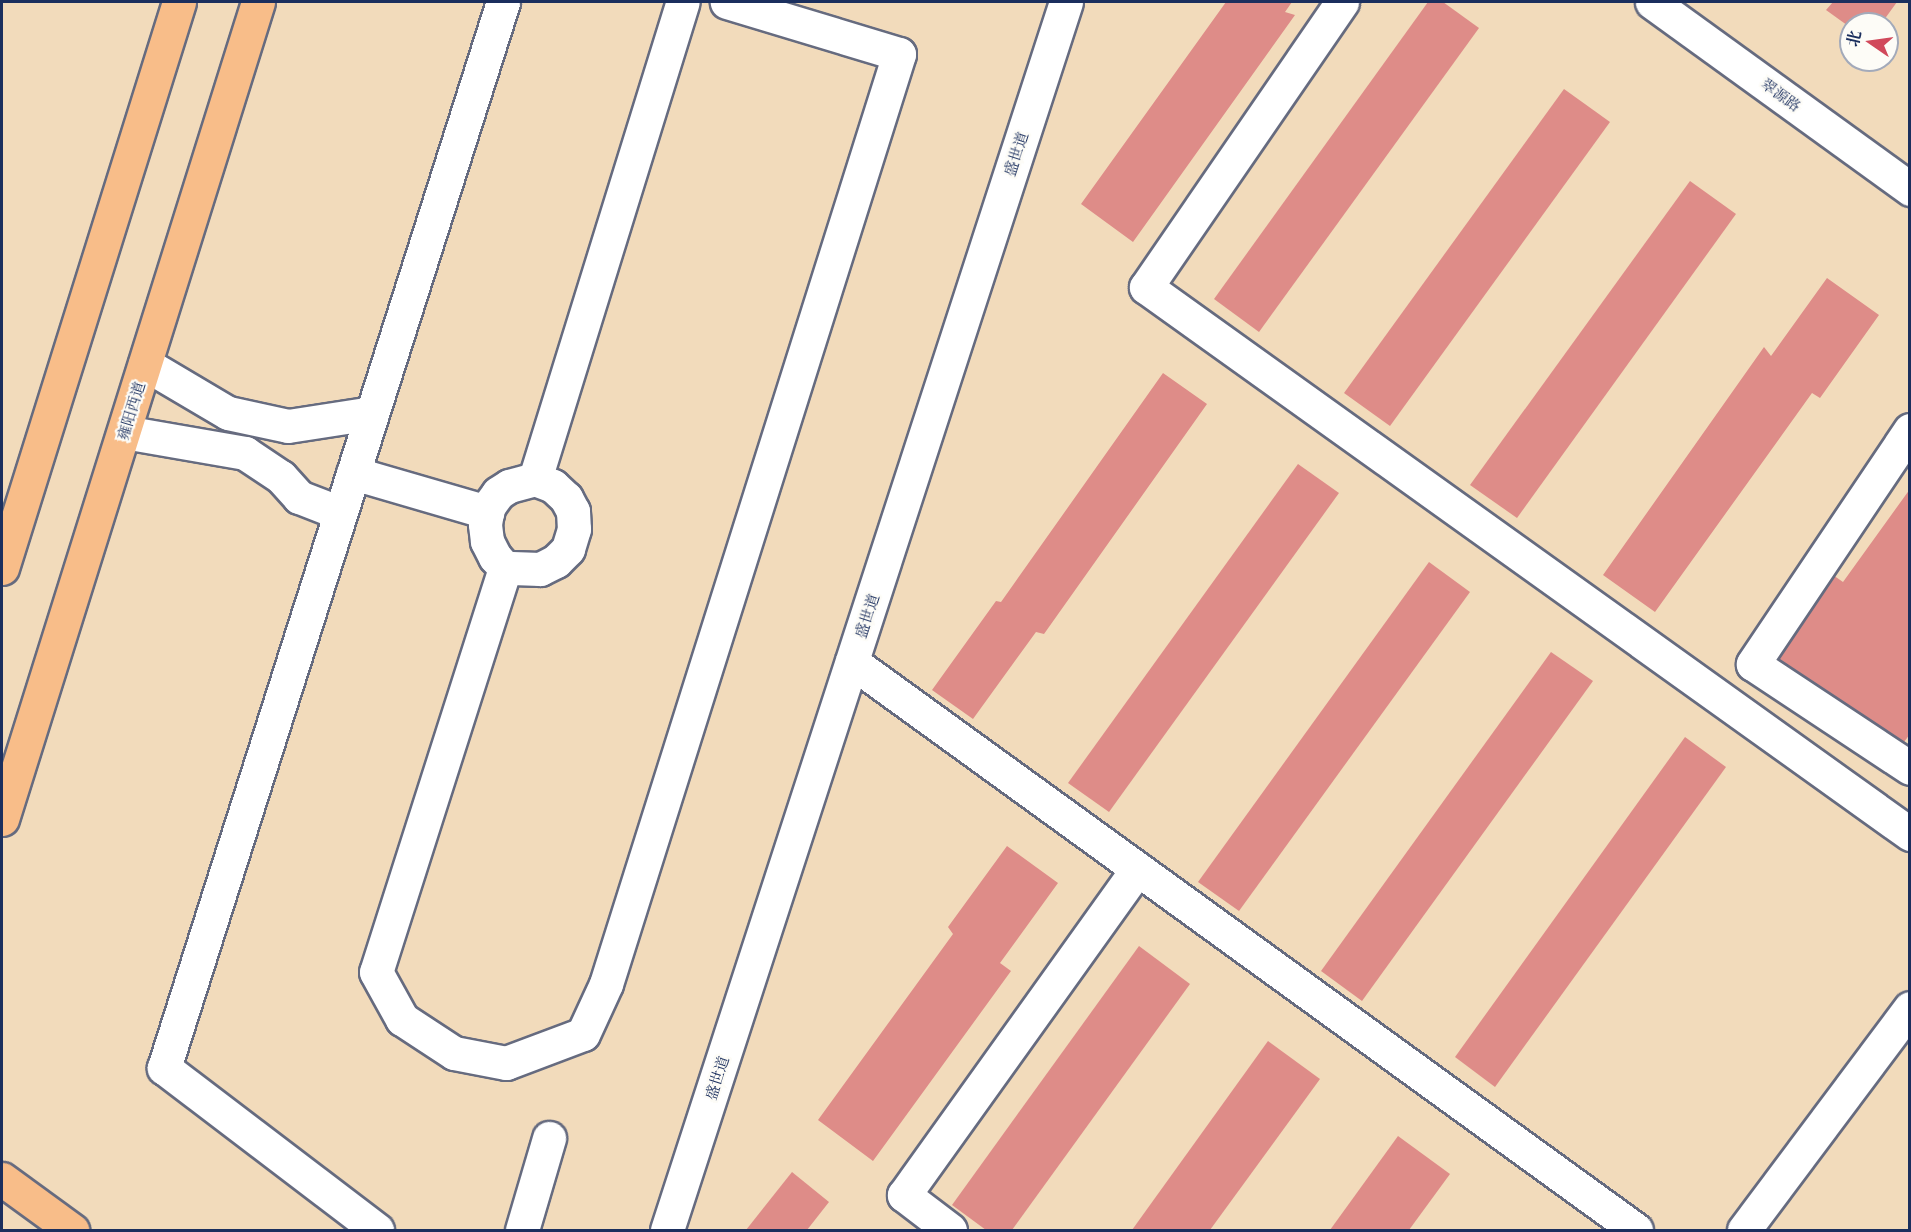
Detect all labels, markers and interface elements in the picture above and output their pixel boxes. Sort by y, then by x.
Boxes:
north arrow [1839,12,1899,72]
text: 北 [1842,28,1865,48]
street label: 翠源路 [1758,74,1804,116]
street label: 盛世道 [1000,130,1032,178]
street label: 雍阳西道 [114,380,148,442]
street label: 盛世道 [851,592,883,640]
street label: 盛世道 [701,1054,733,1102]

